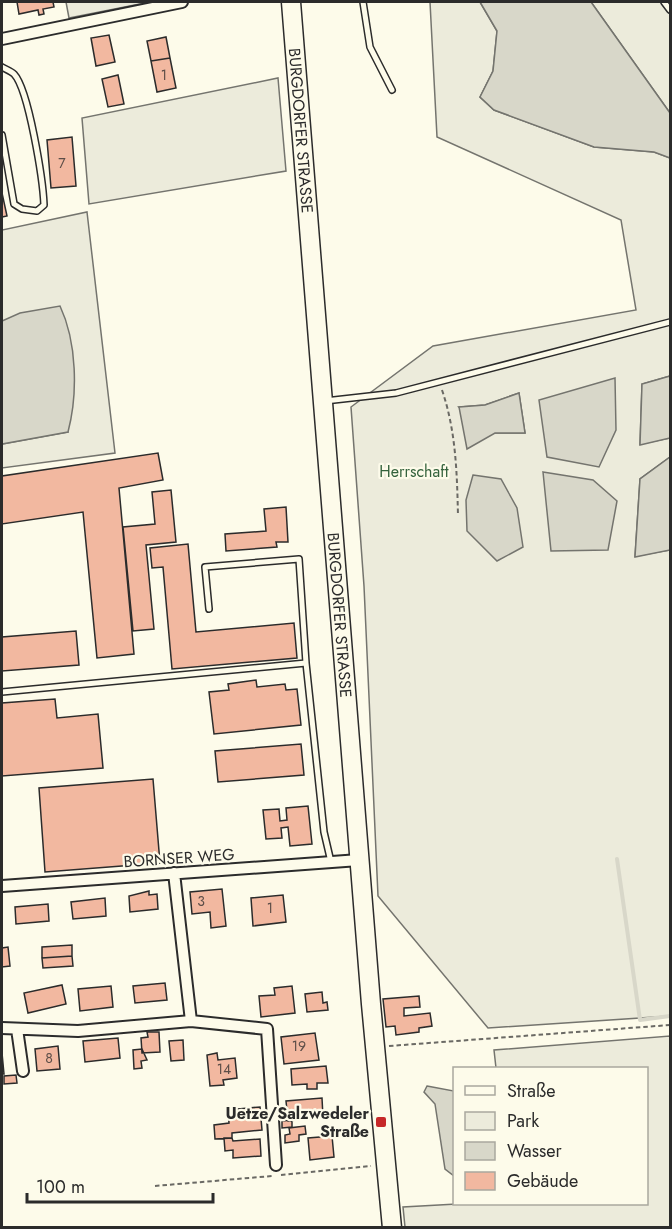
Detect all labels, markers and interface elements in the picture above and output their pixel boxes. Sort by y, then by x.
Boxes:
street label: BURGDORFER STRASSE [283,47,319,214]
house number: 1 [161,65,167,85]
house number: 7 [58,153,66,173]
park label: Herrschaft [379,460,449,483]
street label: BURGDORFER STRASSE [322,532,358,698]
street label: BORNSER WEG [123,843,235,873]
house number: 3 [197,891,205,911]
house number: 1 [267,898,273,918]
house number: 19 [292,1036,306,1056]
house number: 8 [45,1048,53,1068]
house number: 14 [217,1059,231,1079]
legend [453,1067,648,1205]
text: Straße [507,1078,555,1104]
place label: Uetze/Salzwedeler Straße [226,1102,369,1143]
text: Park [507,1108,539,1134]
marker: Uetze/Salzwedeler Straße [374,1115,388,1129]
text: Wasser [507,1138,562,1164]
scale bar [27,1166,213,1204]
text: Gebäude [507,1168,578,1194]
text: 100 m [36,1174,85,1200]

